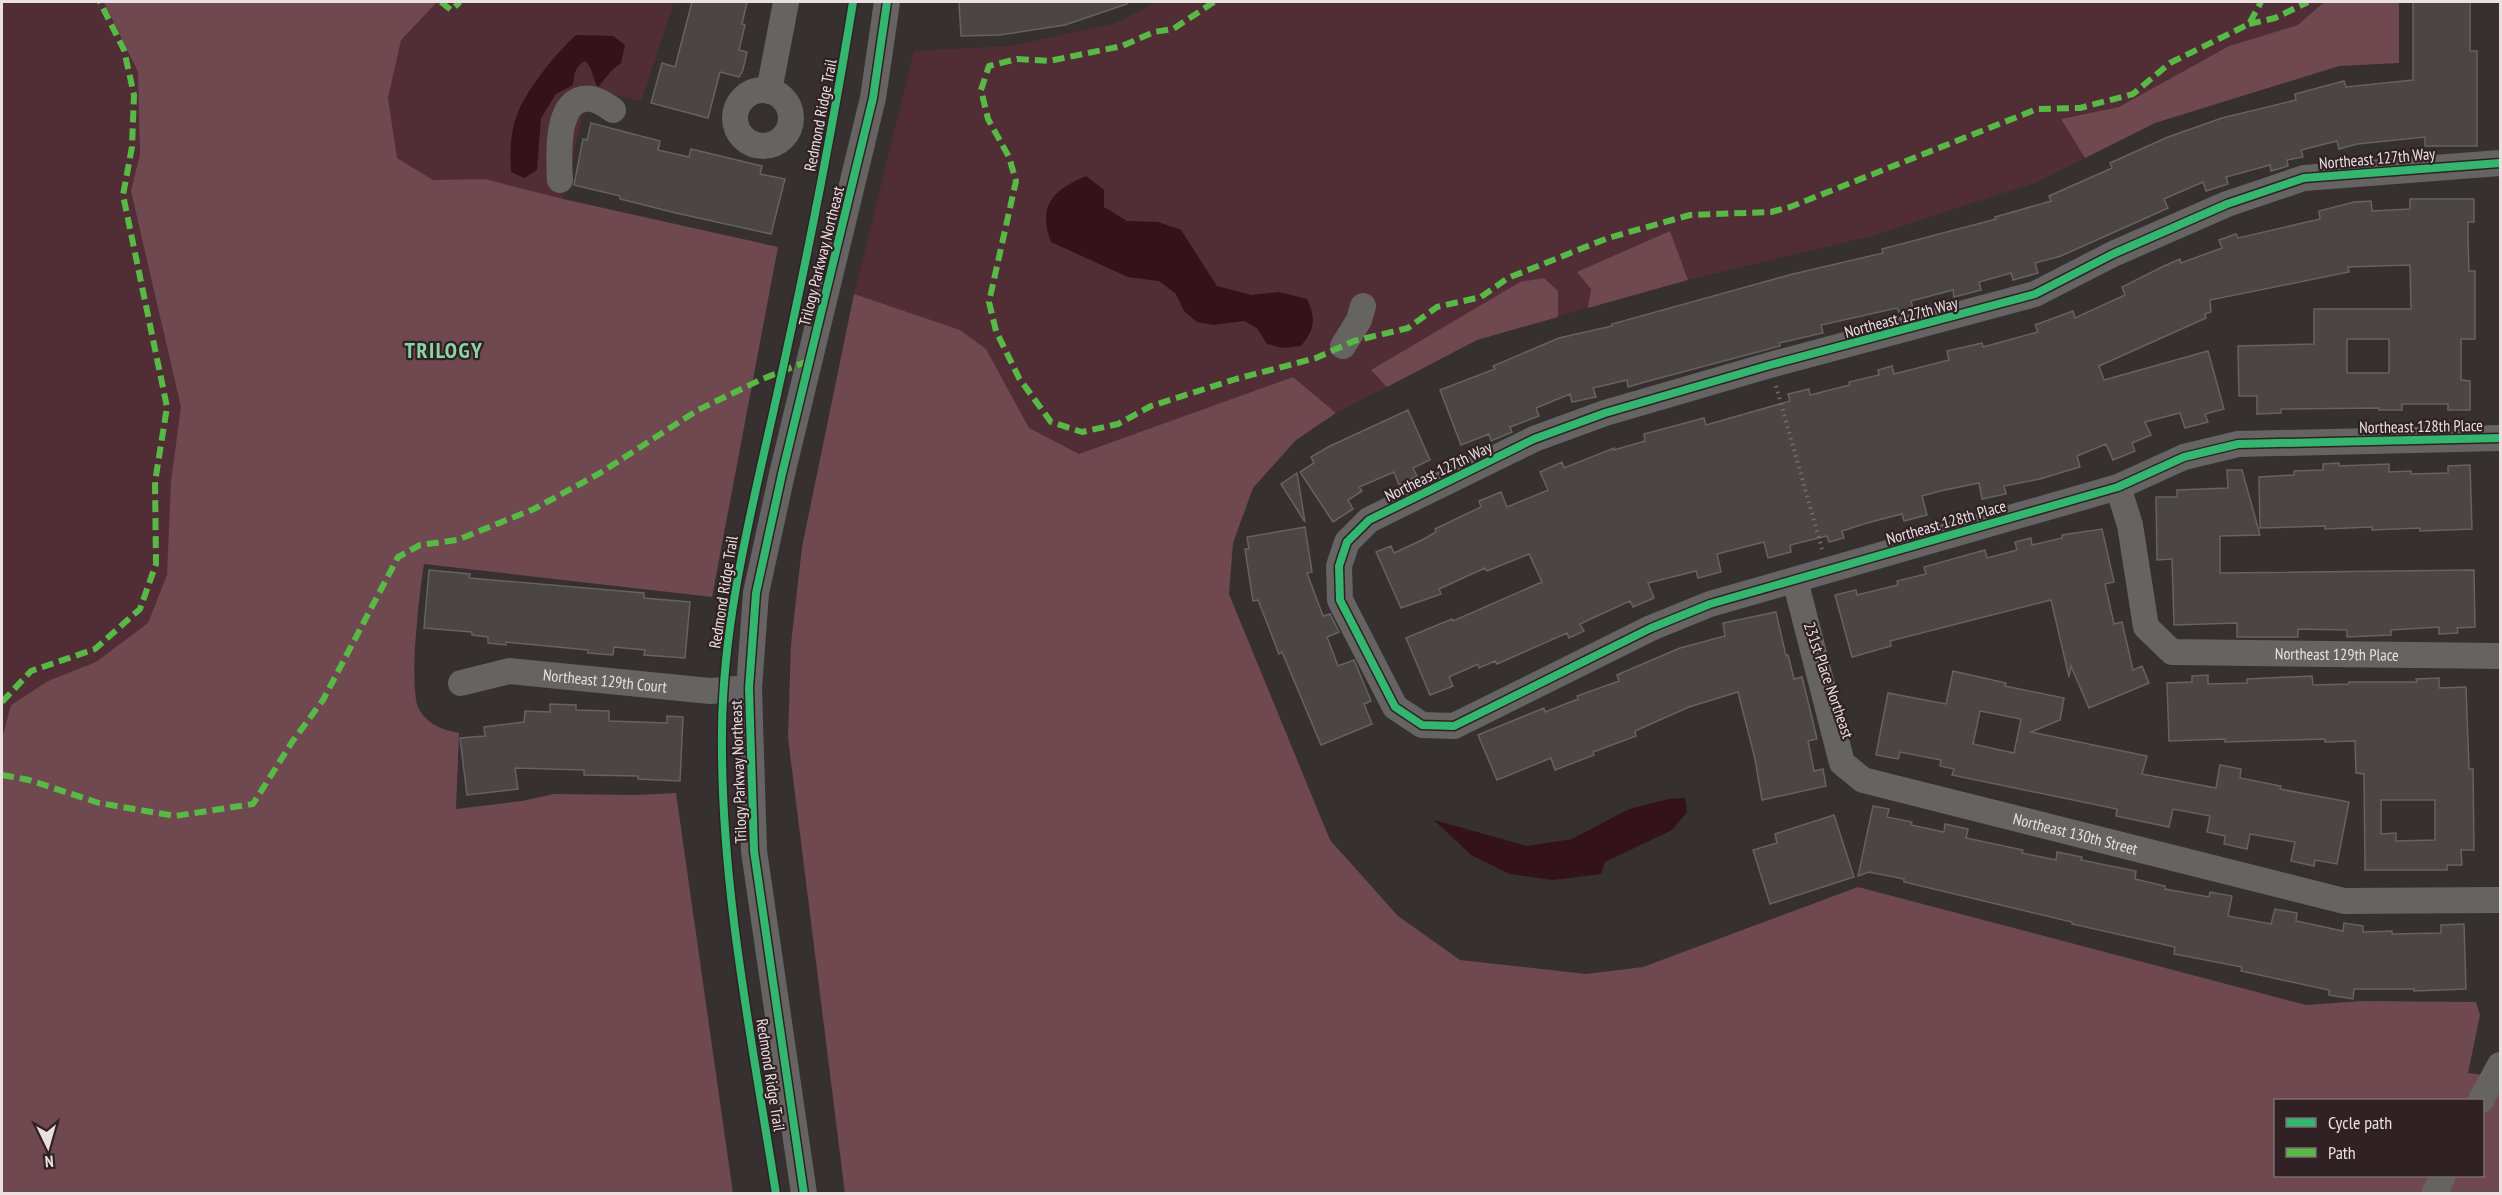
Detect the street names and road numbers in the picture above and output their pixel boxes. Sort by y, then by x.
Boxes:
street label: Redmond Ridge Trail [799,57,841,173]
street label: Northeast 127th Way [2318,143,2436,173]
street label: Trilogy Parkway Northeast [794,184,848,328]
street label: Northeast 127th Way [1842,292,1960,342]
street label: Northeast 128th Place [2359,415,2483,437]
street label: Northeast 127th Way [1381,436,1495,506]
street label: Northeast 128th Place [1884,495,2008,549]
street label: Redmond Ridge Trail [704,534,742,650]
street label: 231st Place Northeast [1800,619,1859,742]
street label: Northeast 129th Place [2275,643,2399,665]
street label: Northeast 129th Court [542,664,669,697]
street label: Trilogy Parkway Northeast [725,699,750,844]
street label: Northeast 130th Street [2011,808,2140,859]
street label: Redmond Ridge Trail [752,1017,790,1133]

